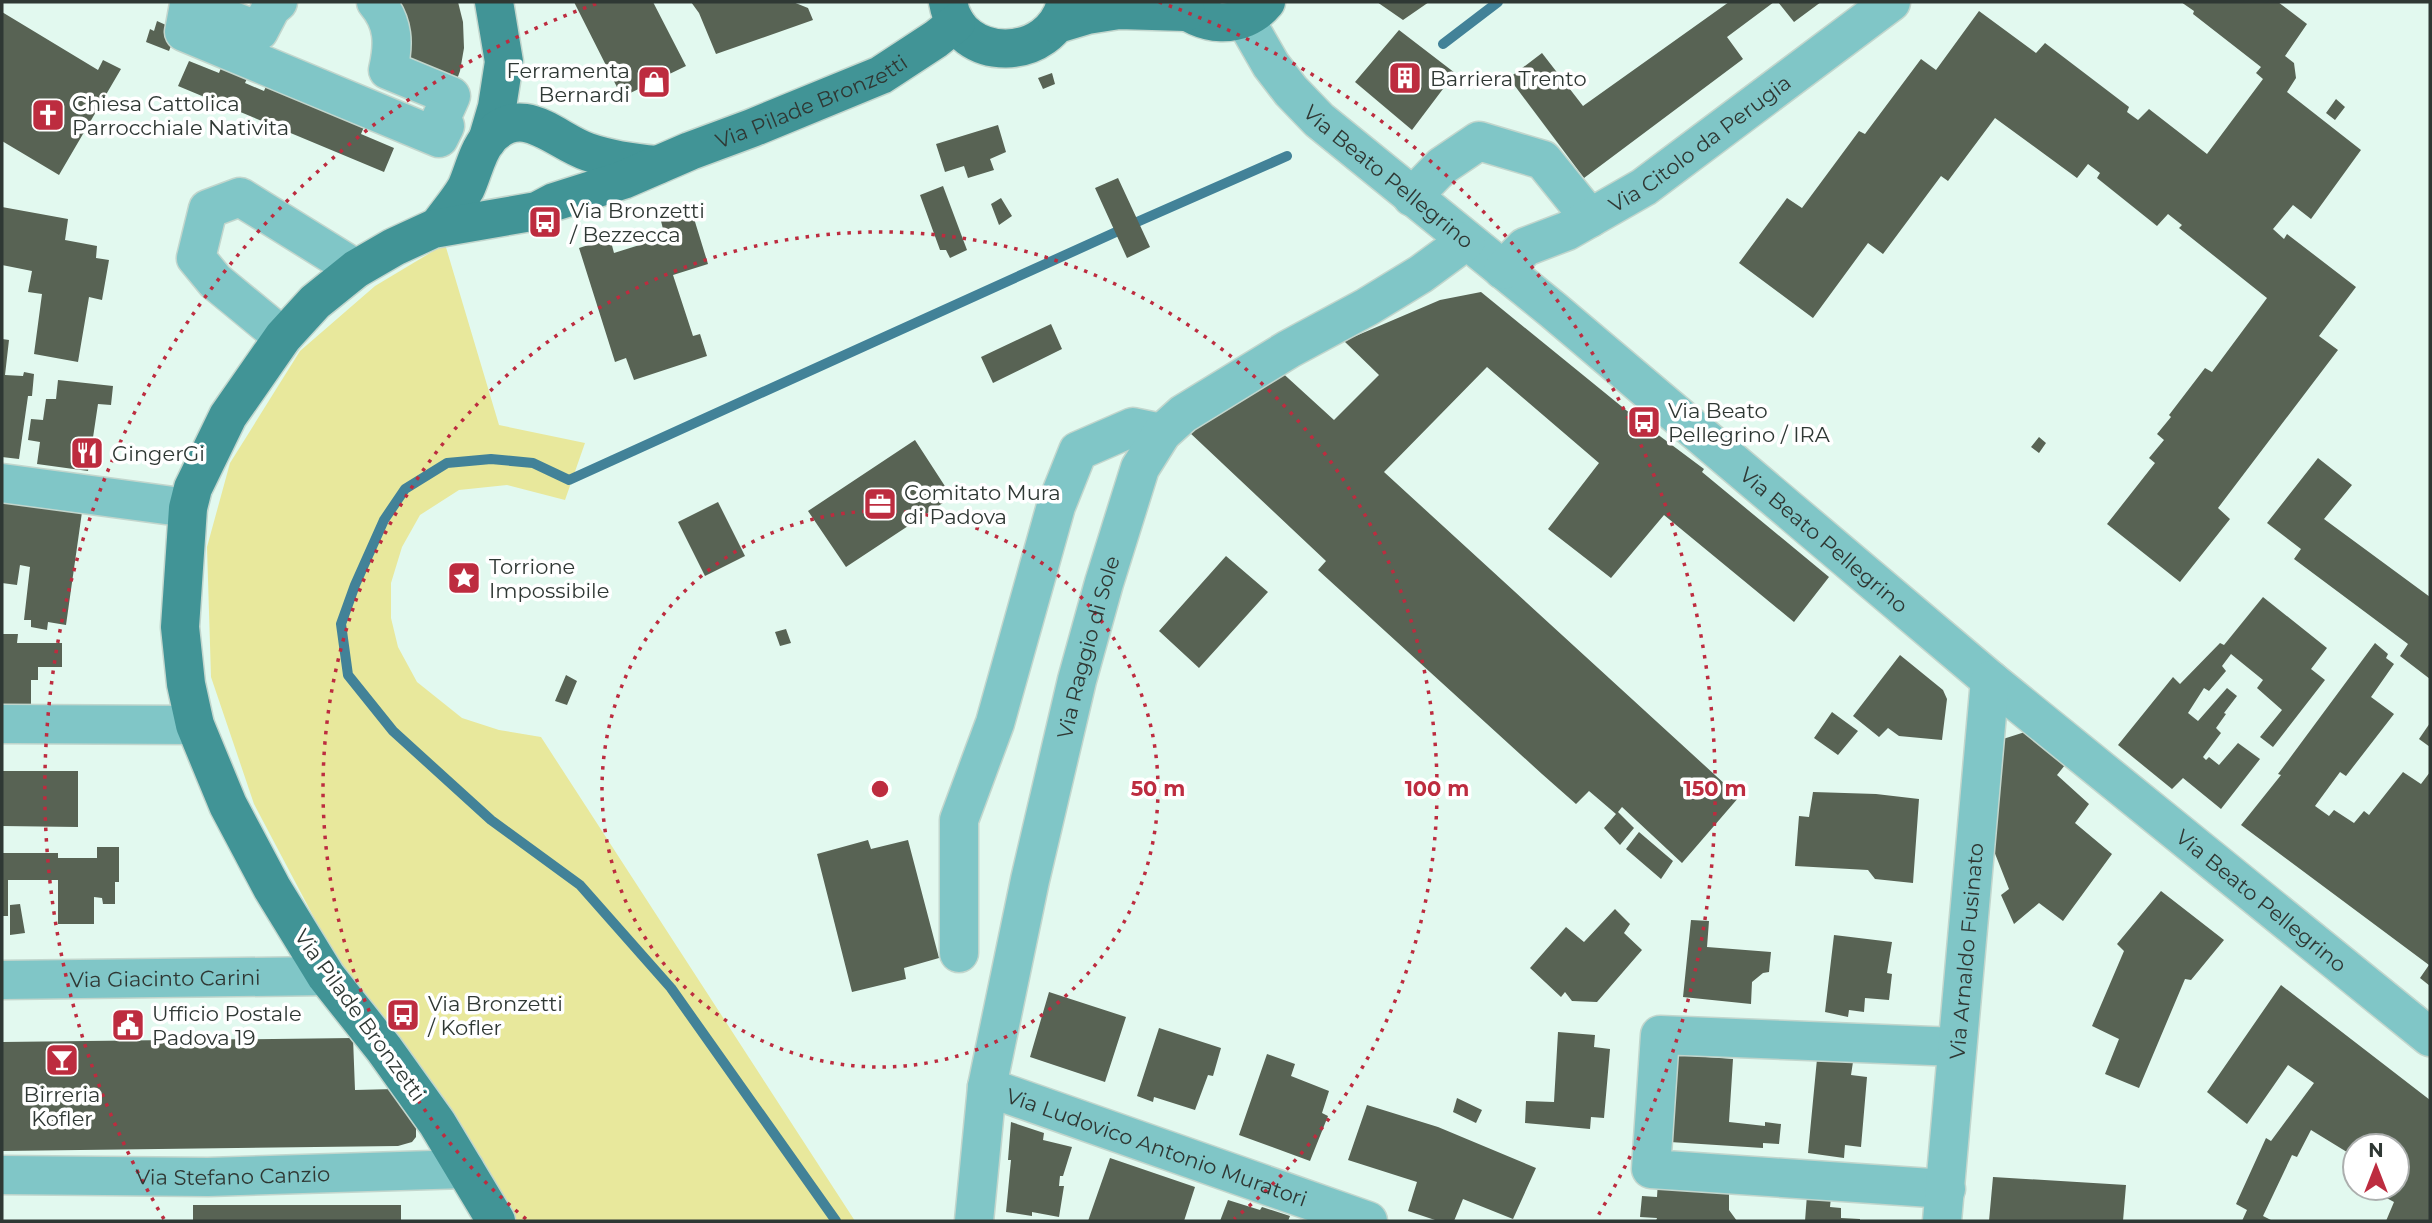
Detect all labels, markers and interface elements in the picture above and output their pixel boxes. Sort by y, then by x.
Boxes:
street label: Via Pilade Bronzetti [712,49,912,153]
place label: Ferramenta Bernardi [507,58,630,107]
building icon: Barriera Trento [1386,59,1424,97]
shop icon: Ferramenta Bernardi [635,63,673,101]
place label: Barriera Trento [1430,66,1587,91]
street label: Via Citolo da Perugia [1604,69,1795,217]
place label: Chiesa Cattolica Parrocchiale Nativita [72,91,289,140]
church icon: Chiesa Cattolica Parrocchiale Nativita [29,96,67,134]
street label: Via Beato Pellegrino [1299,99,1479,253]
place label: Via Bronzetti / Bezzecca [569,198,705,247]
bus stop icon: Via Bronzetti / Bezzecca [526,203,564,241]
place label: Via Beato Pellegrino / IRA [1668,398,1831,447]
bus stop icon: Via Beato Pellegrino / IRA [1625,403,1663,441]
restaurant icon: GingerGi [68,434,106,472]
place label: GingerGi [112,441,205,466]
street label: Via Beato Pellegrino [1735,461,1913,618]
place label: Comitato Mura di Padova [904,480,1061,529]
office icon: Comitato Mura di Padova [861,485,899,523]
street label: Via Raggio di Sole [1051,553,1124,741]
place label: Torrione Impossibile [489,554,609,603]
place icon: Torrione Impossibile [445,559,483,597]
text: 50 m [1131,776,1185,801]
text: 100 m [1405,776,1469,801]
text: 150 m [1684,776,1746,801]
centre of rings [868,777,892,801]
street label: Via Beato Pellegrino [2171,824,2352,977]
street label: Via Arnaldo Fusinato [1944,842,1988,1060]
street label: Via Pilade Bronzetti [289,924,431,1106]
street label: Via Giacinto Carini [69,964,261,992]
place label: Via Bronzetti / Kofler [427,991,563,1040]
bus stop icon: Via Bronzetti / Kofler [384,996,422,1034]
place label: Ufficio Postale Padova 19 [152,1001,302,1050]
public building icon: Ufficio Postale Padova 19 [109,1006,147,1044]
bar icon: Birreria Kofler [43,1041,81,1079]
place label: Birreria Kofler [24,1082,100,1131]
street label: Via Ludovico Antonio Muratori [1003,1082,1311,1211]
north arrow [2341,1132,2411,1202]
text: N [2368,1139,2384,1162]
street label: Via Stefano Canzio [136,1161,331,1190]

